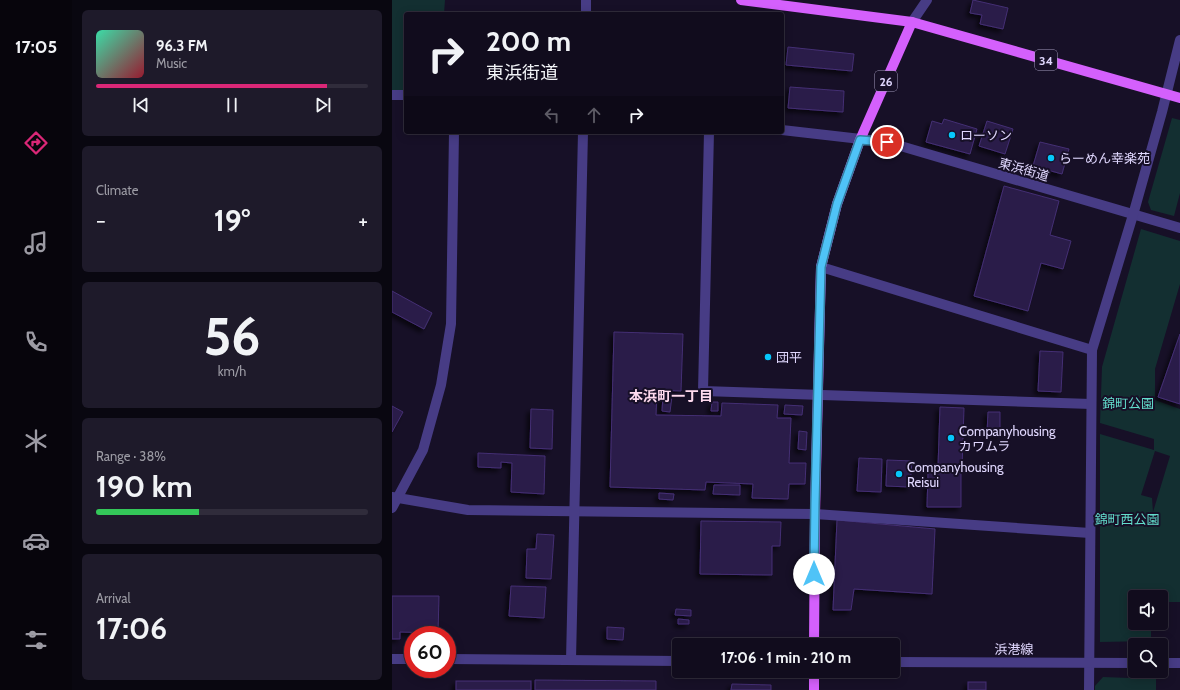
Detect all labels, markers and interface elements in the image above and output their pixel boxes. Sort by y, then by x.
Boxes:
text: 200 m [486,24,571,58]
icon: right [420,28,472,80]
text: 17:05 [15,36,57,58]
text: 96.3 FM [156,37,208,55]
road number: 34 [1035,50,1057,70]
text: Music [156,55,187,71]
text: 東浜街道 [486,62,558,84]
road number: 26 [875,71,897,91]
icon: previous [130,94,152,116]
icon: pause [221,94,243,116]
icon: next [312,94,334,116]
icon: left [541,104,563,126]
icon: ahead [583,104,605,126]
icon: right [625,104,647,126]
pin [870,125,904,159]
place label: ローソン [960,127,1012,143]
icon: directions [22,129,50,157]
marker: ローソン [947,130,957,140]
icon: arrive [876,131,898,153]
place label: らーめん幸楽苑 [1059,150,1150,166]
marker: らーめん幸楽苑 [1046,153,1056,163]
street label: 東浜街道 [997,154,1051,184]
text: Climate [96,182,138,198]
text: 19° [214,202,250,239]
text: − [96,207,106,234]
text: + [358,207,368,234]
icon: music [22,229,50,257]
text: 56 [203,305,261,368]
icon: phone [22,328,50,356]
place label: 団平 [776,349,802,365]
marker: 団平 [763,352,773,362]
text: km/h [218,363,246,379]
district label: 本浜町一丁目 [629,387,713,405]
park label: 錦町公園 [1102,395,1154,411]
place label: Companyhousing カワムラ [959,423,1056,454]
icon: climate [22,427,50,455]
marker: Companyhousing カワムラ [946,433,956,443]
text: Range · 38% [96,448,166,464]
place label: Companyhousing Reisui [907,459,1004,490]
text: 190 km [96,468,192,505]
marker: Companyhousing Reisui [894,469,904,479]
park label: 錦町西公園 [1094,511,1160,527]
icon: car [22,527,50,555]
position arrow [793,553,835,595]
text: Arrival [96,590,131,606]
map controls [1128,590,1168,678]
button: sound [1128,590,1168,630]
text: 17:06 [96,610,167,647]
icon: filters [22,626,50,654]
speed limit sign: 60 [404,626,456,678]
button: search [1128,638,1168,678]
street label: 浜港線 [994,641,1034,657]
text: 17:06 · 1 min · 210 m [721,649,851,667]

